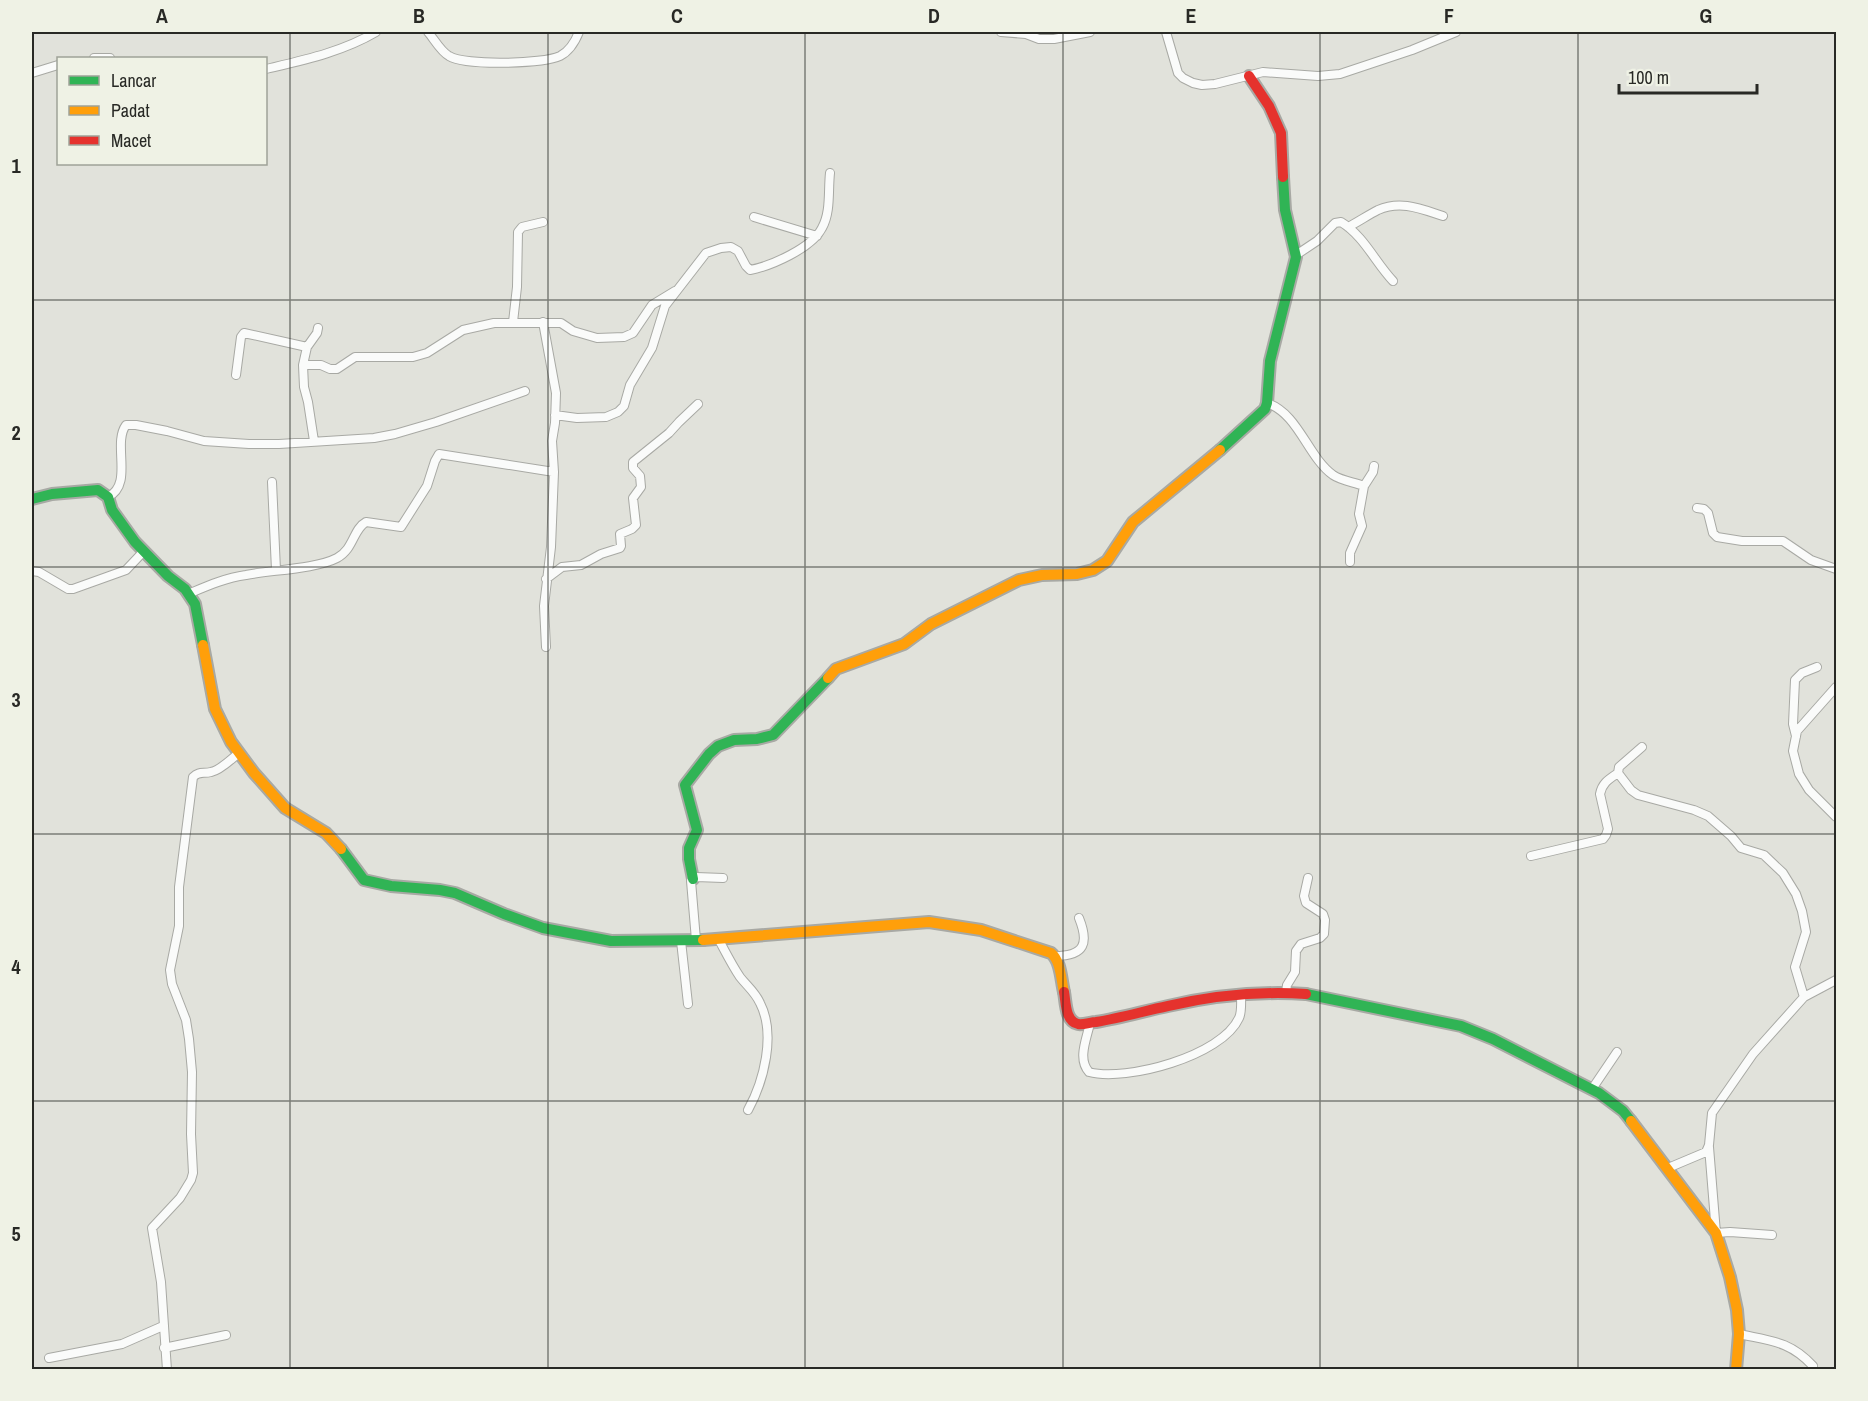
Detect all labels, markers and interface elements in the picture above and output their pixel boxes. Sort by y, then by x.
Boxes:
text: A [156,2,168,29]
text: B [413,2,425,29]
text: C [671,2,683,29]
text: D [928,2,940,29]
text: E [1186,2,1197,29]
text: F [1444,2,1454,29]
text: G [1700,2,1712,29]
legend [57,57,267,165]
scale bar [1619,57,1757,95]
text: 100 m [1628,65,1669,90]
text: Lancar [111,68,156,93]
text: Padat [111,98,150,123]
text: Macet [111,128,151,153]
text: 1 [11,152,21,179]
text: 2 [11,419,21,446]
text: 3 [11,686,21,713]
text: 4 [11,953,21,980]
text: 5 [11,1220,21,1247]

